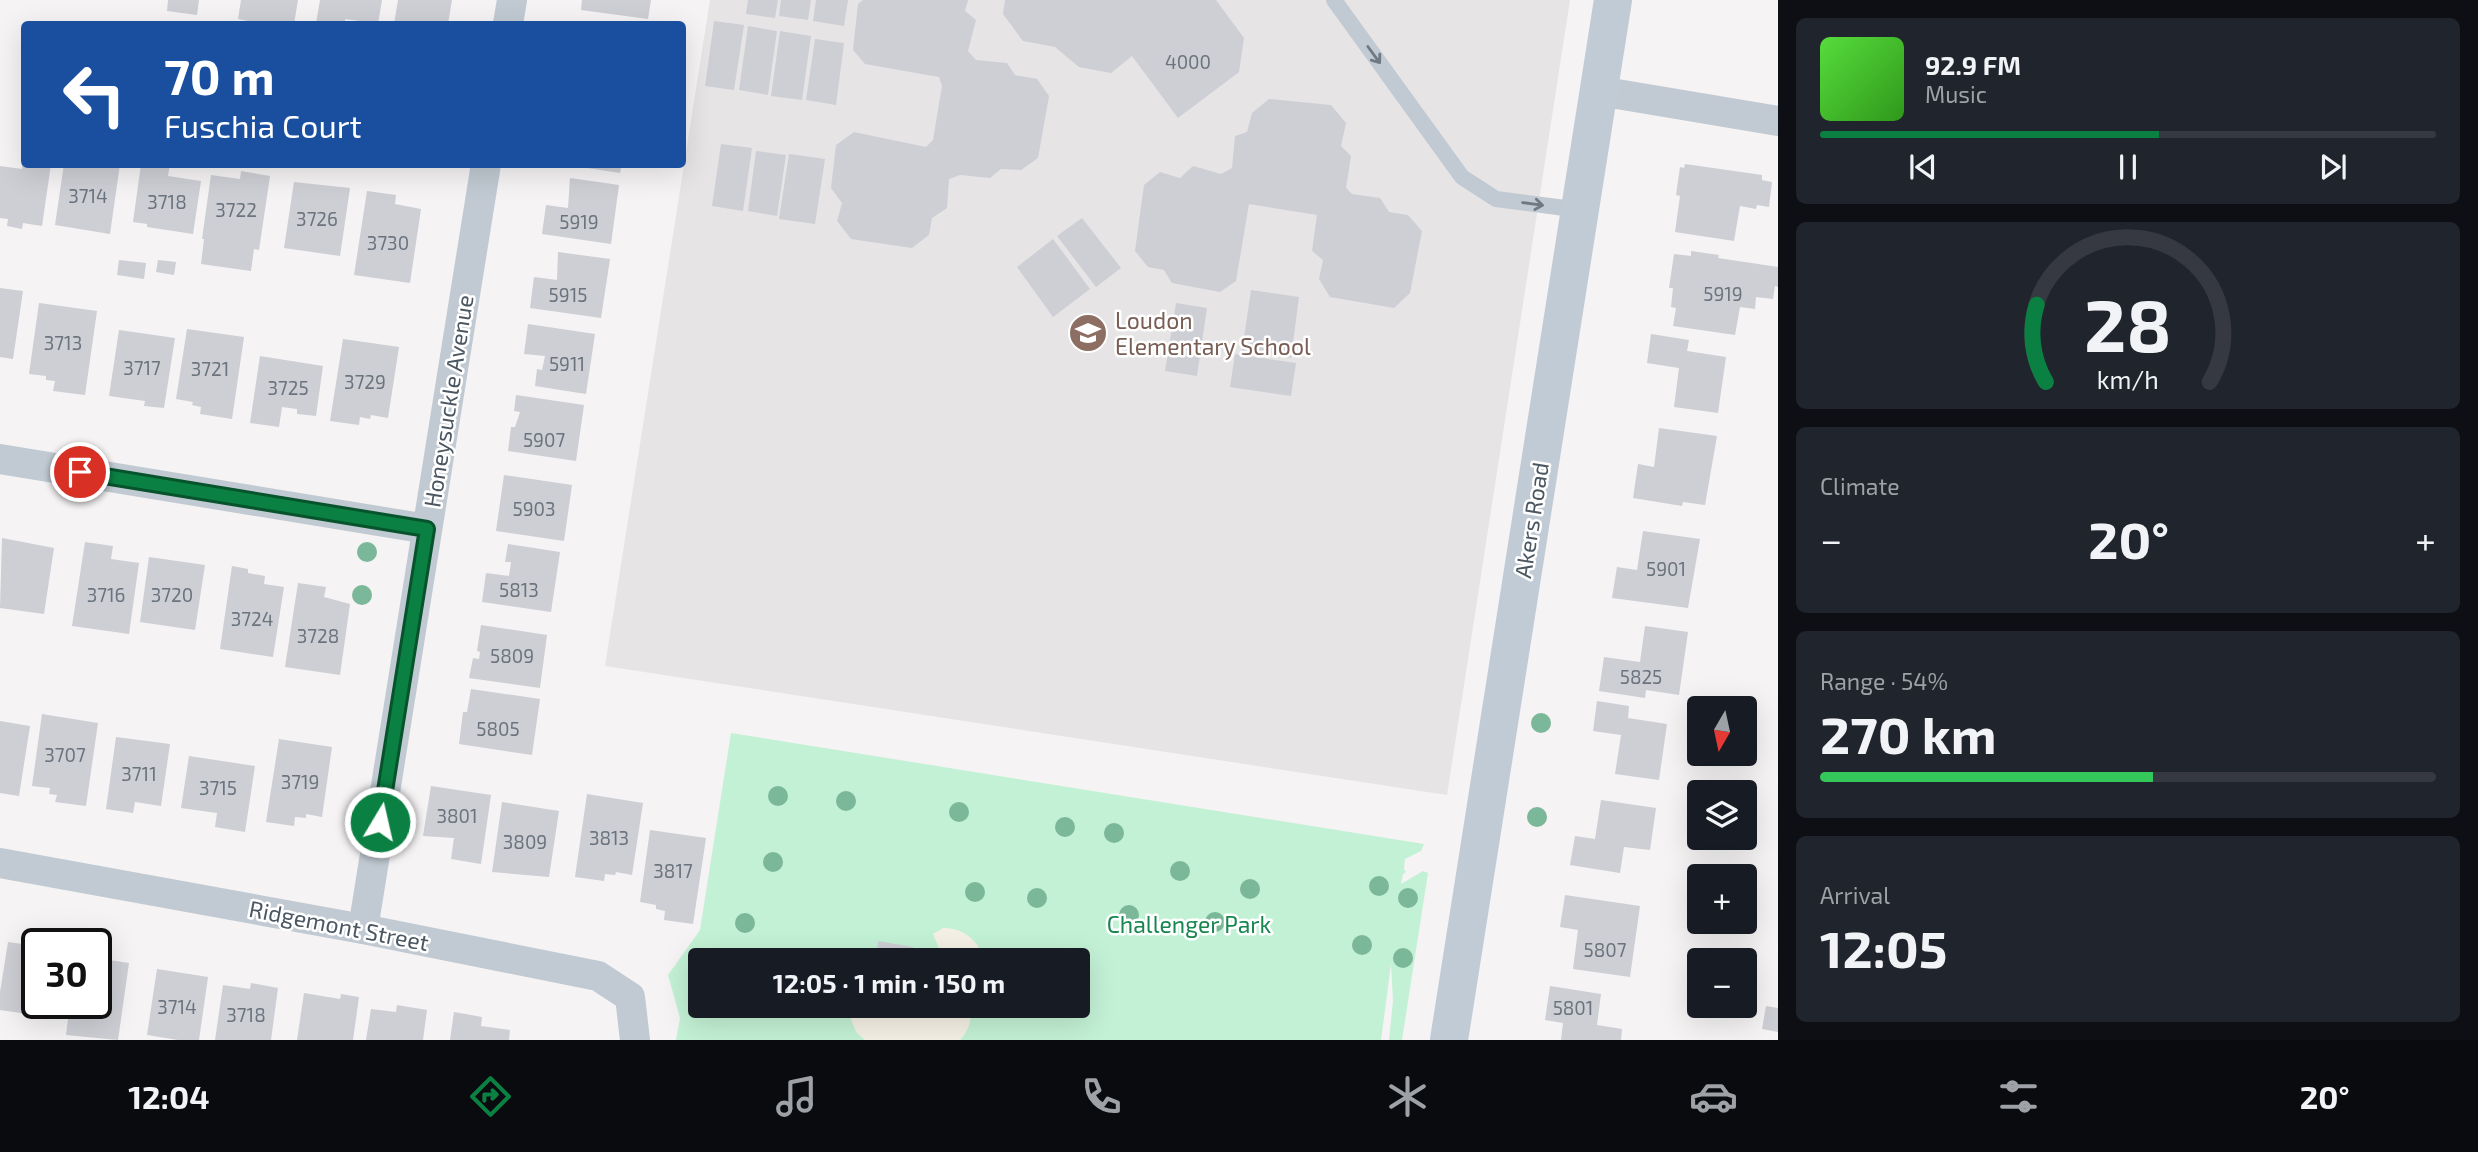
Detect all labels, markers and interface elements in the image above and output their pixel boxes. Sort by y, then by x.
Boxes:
one-way arrow [1367,45,1381,64]
text: 70 m [164,46,275,105]
icon: left [49,49,140,140]
text: 92.9 FM [1925,49,2021,80]
house number: 4000 [1165,50,1211,73]
text: Music [1925,80,1987,108]
text: Fuschia Court [164,106,362,144]
icon: previous [1904,148,1942,186]
icon: pause [2109,148,2147,186]
icon: next [2314,148,2352,186]
house number: 3714 [68,184,108,207]
house number: 3718 [147,190,187,213]
one-way arrow [1521,197,1544,210]
house number: 3722 [215,198,257,221]
house number: 3726 [296,207,338,230]
house number: 5919 [559,210,599,233]
house number: 3730 [367,231,409,254]
text: 28 [2084,279,2172,367]
house number: 5919 [1703,282,1743,305]
house number: 5915 [549,283,587,306]
street label: Honeysuckle Avenue [417,293,479,509]
place label: Loudon Elementary School [1115,306,1311,360]
school or university icon: Loudon Elementary School [1067,312,1109,354]
house number: 3713 [44,331,82,354]
house number: 5911 [549,352,585,375]
house number: 3717 [123,356,161,379]
house number: 3721 [191,357,229,380]
text: km/h [2097,363,2159,393]
house number: 3729 [344,370,386,393]
house number: 3725 [267,376,309,399]
house number: 5907 [523,428,565,451]
pin [50,442,110,502]
icon: arrive [61,453,99,491]
street label: Akers Road [1508,460,1554,580]
text: Climate [1820,472,1900,500]
house number: 5903 [512,497,556,520]
text: 20° [2088,507,2169,569]
text: − [1820,516,1842,562]
text: + [2415,516,2436,562]
house number: 5901 [1646,557,1686,580]
house number: 5813 [499,578,539,601]
house number: 3716 [87,583,125,606]
house number: 3720 [151,583,193,606]
house number: 3724 [231,607,273,630]
house number: 3728 [297,624,339,647]
house number: 5809 [490,644,534,667]
house number: 5825 [1620,665,1662,688]
text: Range · 54% [1820,667,1948,695]
north arrow [1687,696,1757,766]
map controls [1687,696,1757,1018]
text: 270 km [1820,702,1997,764]
house number: 5805 [476,717,520,740]
house number: 3707 [44,743,86,766]
house number: 3711 [121,762,157,785]
house number: 3719 [281,770,319,793]
house number: 3715 [199,776,237,799]
button: layers [1687,780,1757,850]
position arrow [343,785,417,859]
house number: 3801 [436,804,478,827]
house number: 3813 [589,826,629,849]
house number: 3809 [503,830,547,853]
house number: 3817 [653,859,693,882]
button: + [1687,864,1757,934]
text: Arrival [1820,881,1890,909]
street label: Ridgemont Street [247,894,432,956]
park label: Challenger Park [1107,910,1272,938]
text: 12:05 [1820,916,1948,978]
speed limit sign: 30 [21,928,112,1019]
house number: 5807 [1584,938,1627,961]
button: − [1687,948,1757,1018]
text: 12:05 · 1 min · 150 m [773,967,1005,998]
house number: 3714 [157,995,197,1018]
house number: 5801 [1553,996,1593,1019]
house number: 3718 [226,1003,266,1026]
icon: directions [466,1072,515,1121]
icon: music [772,1072,821,1121]
icon: phone [1077,1072,1126,1121]
icon: climate [1383,1072,1432,1121]
icon: car [1689,1072,1738,1121]
icon: filters [1994,1072,2043,1121]
text: 12:04 [128,1077,210,1115]
text: 20° [2300,1077,2350,1115]

